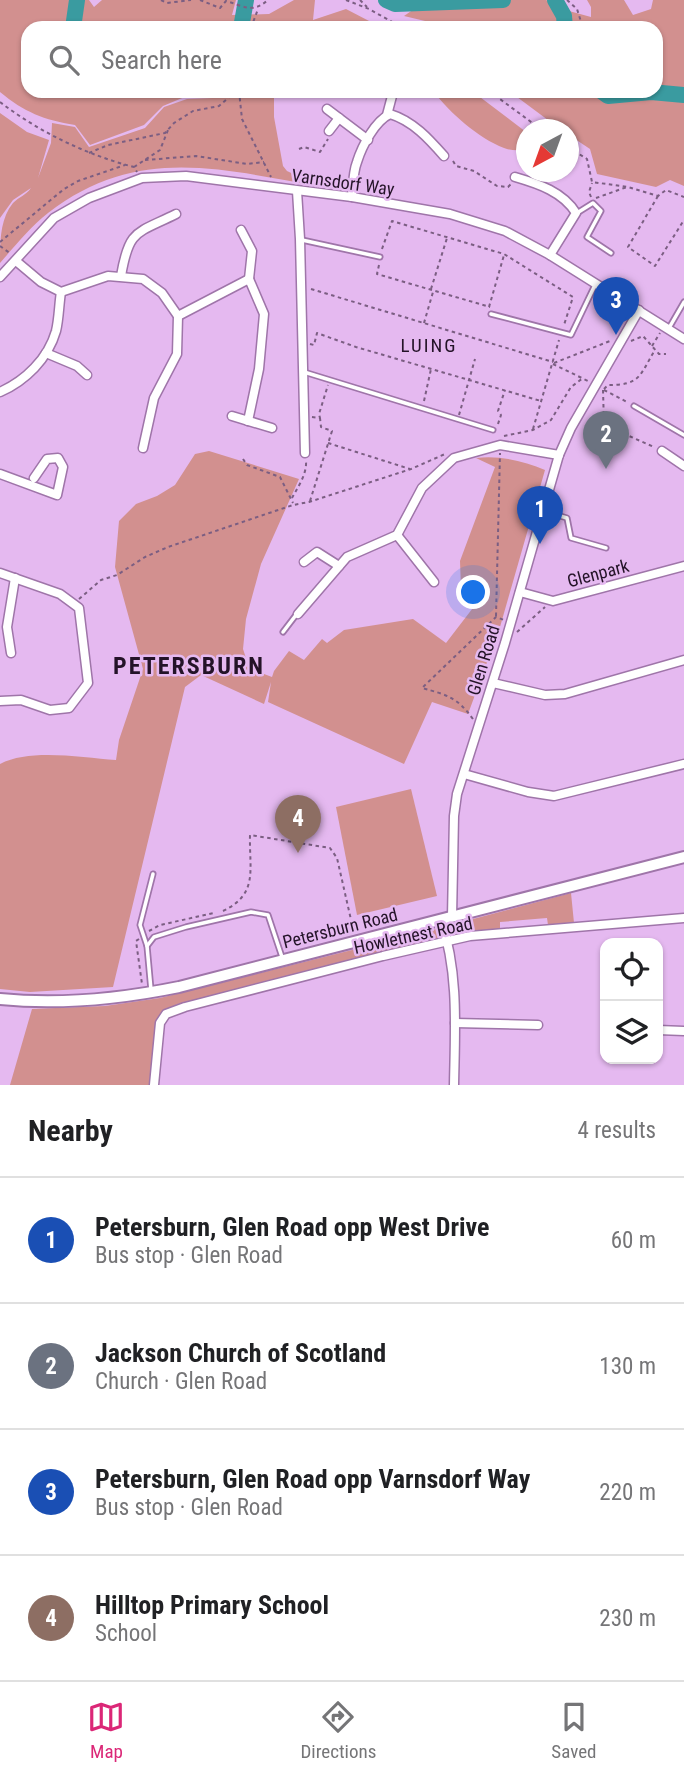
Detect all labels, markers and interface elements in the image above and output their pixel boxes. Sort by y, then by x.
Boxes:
search box [21,21,663,98]
icon: search [45,41,83,79]
text: Search here [101,45,222,75]
north arrow [516,119,579,182]
street label: Varnsdorf Way [290,164,396,200]
pin: 3 [593,277,639,335]
district label: LUING [401,334,457,357]
pin: 2 [583,411,629,469]
pin: 1 [517,486,563,544]
street label: Glenpark [565,555,631,591]
your location [456,575,490,609]
street label: Glen Road [462,622,504,698]
district label: PETERSBURN [113,652,265,680]
pin: 4 [275,795,321,853]
street label: Petersburn Road [280,904,400,952]
street label: Howletnest Road [352,912,474,958]
map controls [600,938,663,1064]
button: locate [600,938,663,1001]
button: layers [600,1001,663,1064]
text: Nearby [28,1113,113,1148]
text: 4 results [578,1117,656,1144]
text: Petersburn, Glen Road opp West Drive [95,1212,490,1242]
text: 1 [45,1227,57,1254]
text: 60 m [611,1227,656,1254]
text: Bus stop · Glen Road [95,1242,283,1269]
text: Jackson Church of Scotland [95,1338,386,1368]
text: 2 [45,1353,57,1380]
text: 130 m [599,1353,656,1380]
text: Church · Glen Road [95,1368,267,1395]
text: Petersburn, Glen Road opp Varnsdorf Way [95,1464,530,1494]
text: 3 [45,1479,57,1506]
text: 220 m [599,1479,656,1506]
text: Bus stop · Glen Road [95,1494,283,1521]
text: Hilltop Primary School [95,1590,329,1620]
text: 4 [45,1605,57,1632]
text: 230 m [599,1605,656,1632]
text: School [95,1620,157,1647]
tab: Map [87,1698,125,1763]
tab: Directions [300,1698,376,1763]
tab: Saved [551,1698,597,1763]

